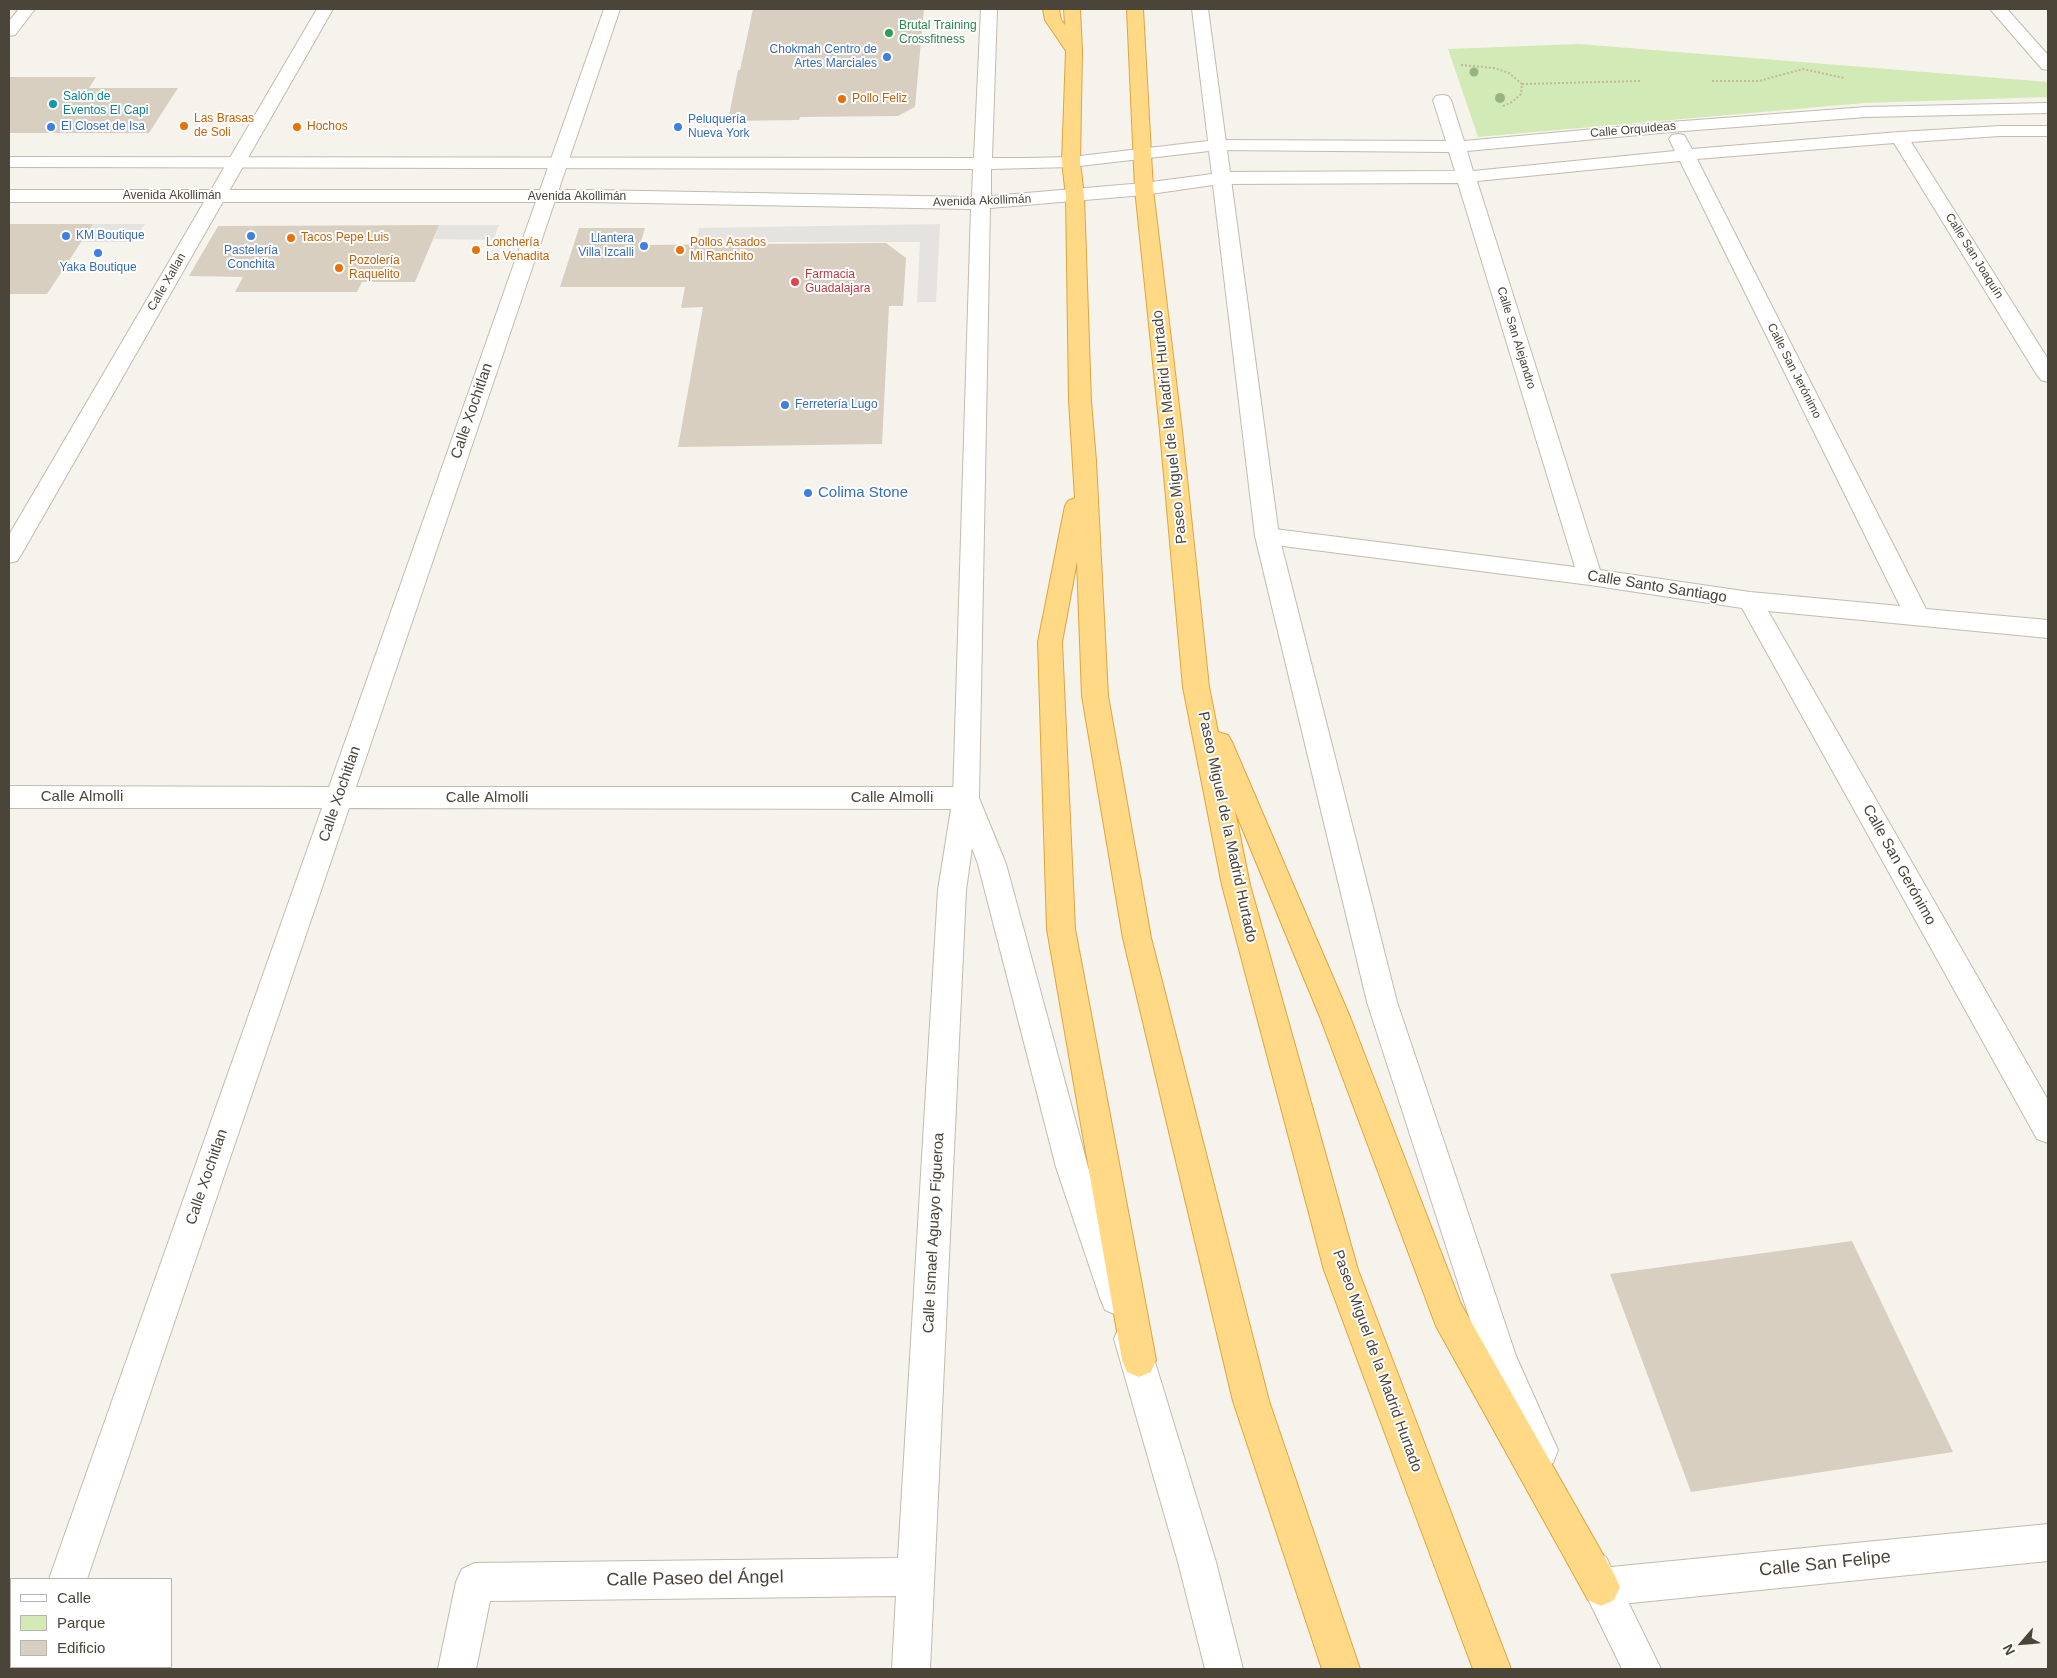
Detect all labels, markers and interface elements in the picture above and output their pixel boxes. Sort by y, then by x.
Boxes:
place label: Brutal Training Crossfitness [899,19,977,47]
marker: Brutal Training Crossfitness [883,27,895,39]
place label: Chokmah Centro de Artes Marciales [770,43,877,71]
marker: Chokmah Centro de Artes Marciales [881,51,893,63]
place label: Salón de Eventos El Capi [63,90,148,118]
place label: Pollo Feliz [852,92,907,106]
marker: Pollo Feliz [836,93,848,105]
marker: Salón de Eventos El Capi [47,98,59,110]
place label: Las Brasas de Soli [194,112,254,140]
place label: Peluquería Nueva York [688,113,750,141]
street label: Calle Orquideas [1590,119,1676,141]
place label: El Closet de Isa [61,120,145,134]
marker: Las Brasas de Soli [178,120,190,132]
place label: Hochos [307,120,348,134]
marker: El Closet de Isa [45,121,57,133]
marker: Hochos [291,121,303,133]
marker: Peluquería Nueva York [672,121,684,133]
street label: Avenida Akollimán [123,189,221,203]
street label: Avenida Akollimán [528,190,626,204]
street label: Avenida Akollimán [933,192,1031,210]
street label: Calle San Joaquín [1942,211,2006,301]
place label: KM Boutique [76,229,145,243]
marker: KM Boutique [60,230,72,242]
marker: Pastelería Conchita [245,230,257,242]
place label: Tacos Pepe Luis [301,231,389,245]
marker: Tacos Pepe Luis [285,232,297,244]
place label: Llantera Villa Izcalli [578,232,634,260]
place label: Lonchería La Venadita [486,236,549,264]
place label: Pollos Asados Mi Ranchito [690,236,766,264]
marker: Llantera Villa Izcalli [638,240,650,252]
place label: Pastelería Conchita [224,244,278,272]
marker: Lonchería La Venadita [470,244,482,256]
marker: Pollos Asados Mi Ranchito [674,244,686,256]
marker: Yaka Boutique [92,247,104,259]
street label: Calle Xallan [145,251,189,313]
place label: Pozolería Raquelito [349,254,400,282]
place label: Yaka Boutique [59,261,137,275]
marker: Pozolería Raquelito [333,262,345,274]
place label: Farmacia Guadalajara [805,268,870,296]
marker: Farmacia Guadalajara [789,276,801,288]
street label: Calle San Alejandro [1494,285,1538,391]
street label: Paseo Miguel de la Madrid Hurtado [1149,309,1191,545]
street label: Calle San Jerónimo [1764,321,1824,421]
street label: Calle Xochitlan [447,361,497,461]
place label: Ferretería Lugo [795,398,878,412]
marker: Ferretería Lugo [779,399,791,411]
place label: Colima Stone [818,484,908,502]
marker: Colima Stone [802,487,814,499]
street label: Calle Santo Santiago [1586,567,1728,607]
street label: Paseo Miguel de la Madrid Hurtado [1194,710,1260,944]
street label: Calle Xochitlan [315,744,365,844]
street label: Calle Almolli [41,788,123,806]
street label: Calle Almolli [446,789,528,807]
street label: Calle Almolli [851,789,933,807]
street label: Calle San Gerónimo [1858,802,1940,928]
street label: Calle Xochitlan [182,1127,232,1227]
street label: Calle Ismael Aguayo Figueroa [920,1132,948,1334]
street label: Paseo Miguel de la Madrid Hurtado [1328,1247,1426,1475]
street label: Calle San Felipe [1758,1546,1892,1582]
street label: Calle Paseo del Ángel [606,1567,784,1591]
legend [10,1578,172,1668]
text: Calle [57,1589,91,1606]
text: Parque [57,1614,105,1631]
north arrow [1997,1618,2047,1668]
text: Edificio [57,1639,105,1656]
text: N [1999,1642,2018,1658]

